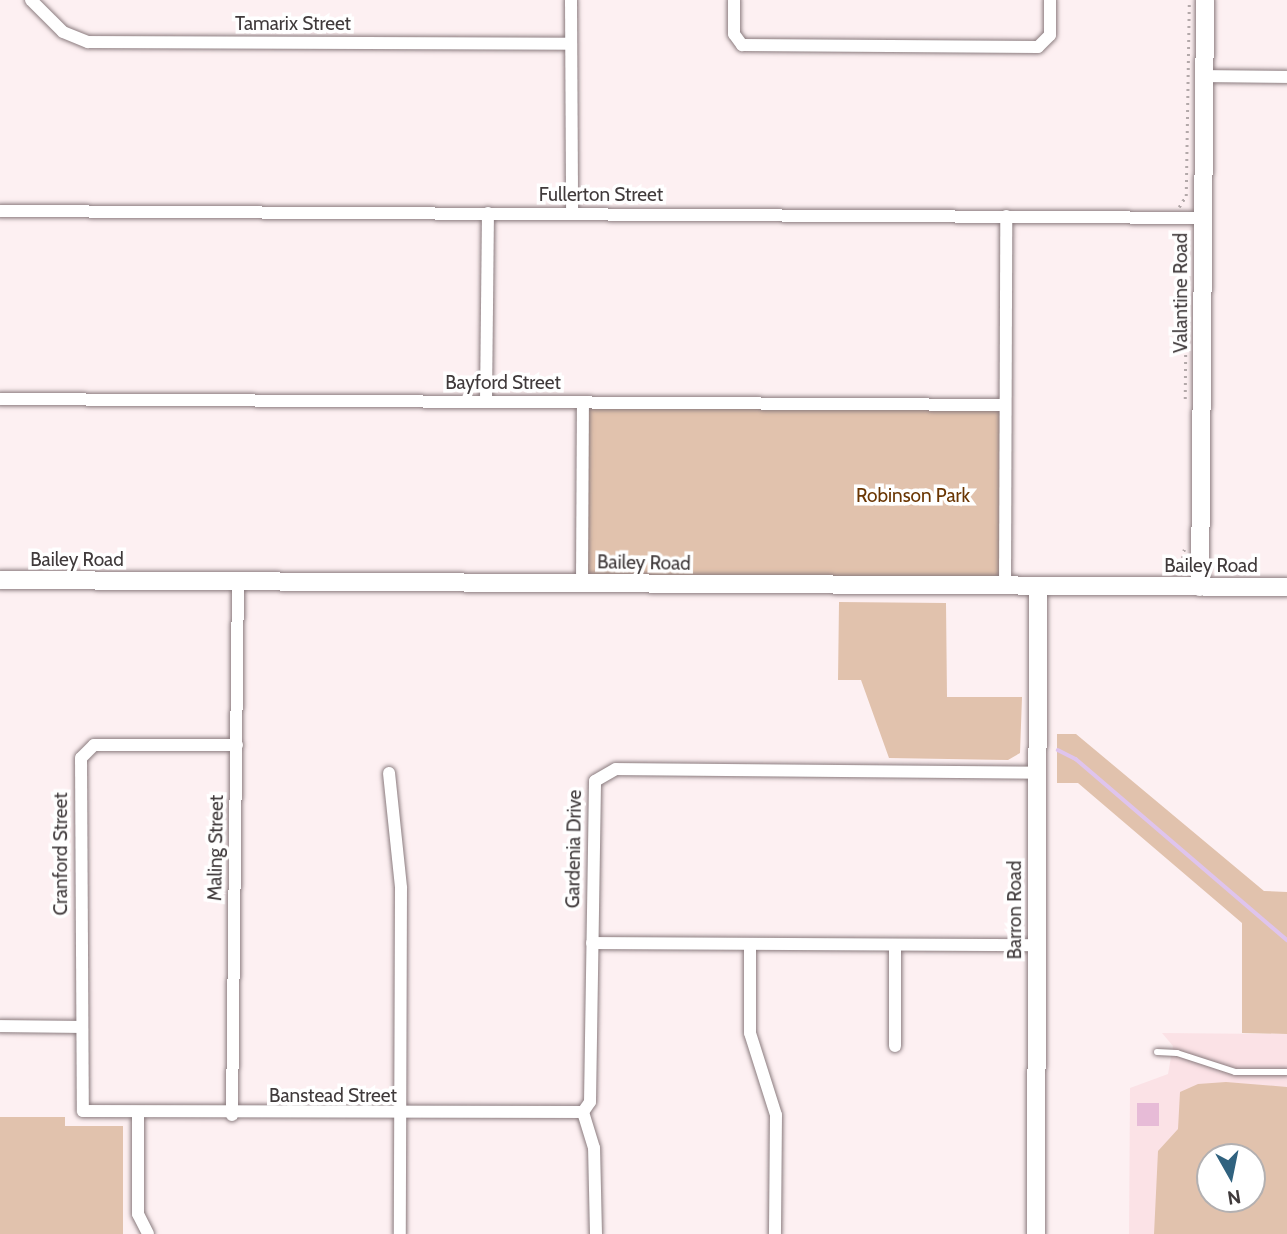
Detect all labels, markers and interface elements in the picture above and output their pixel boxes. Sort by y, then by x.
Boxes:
street label: Tamarix Street [235,13,351,35]
street label: Fullerton Street [539,184,663,206]
street label: Valantine Road [1170,233,1192,353]
street label: Bayford Street [445,372,561,394]
park label: Robinson Park [856,485,970,507]
street label: Bailey Road [30,549,124,571]
street label: Bailey Road [597,551,691,575]
street label: Bailey Road [1164,555,1258,577]
street label: Gardenia Drive [562,790,586,908]
street label: Cranford Street [50,792,72,916]
street label: Maling Street [204,795,228,901]
street label: Barron Road [1004,861,1026,959]
street label: Banstead Street [269,1085,397,1107]
north arrow [1196,1143,1266,1213]
text: N [1226,1185,1242,1210]

